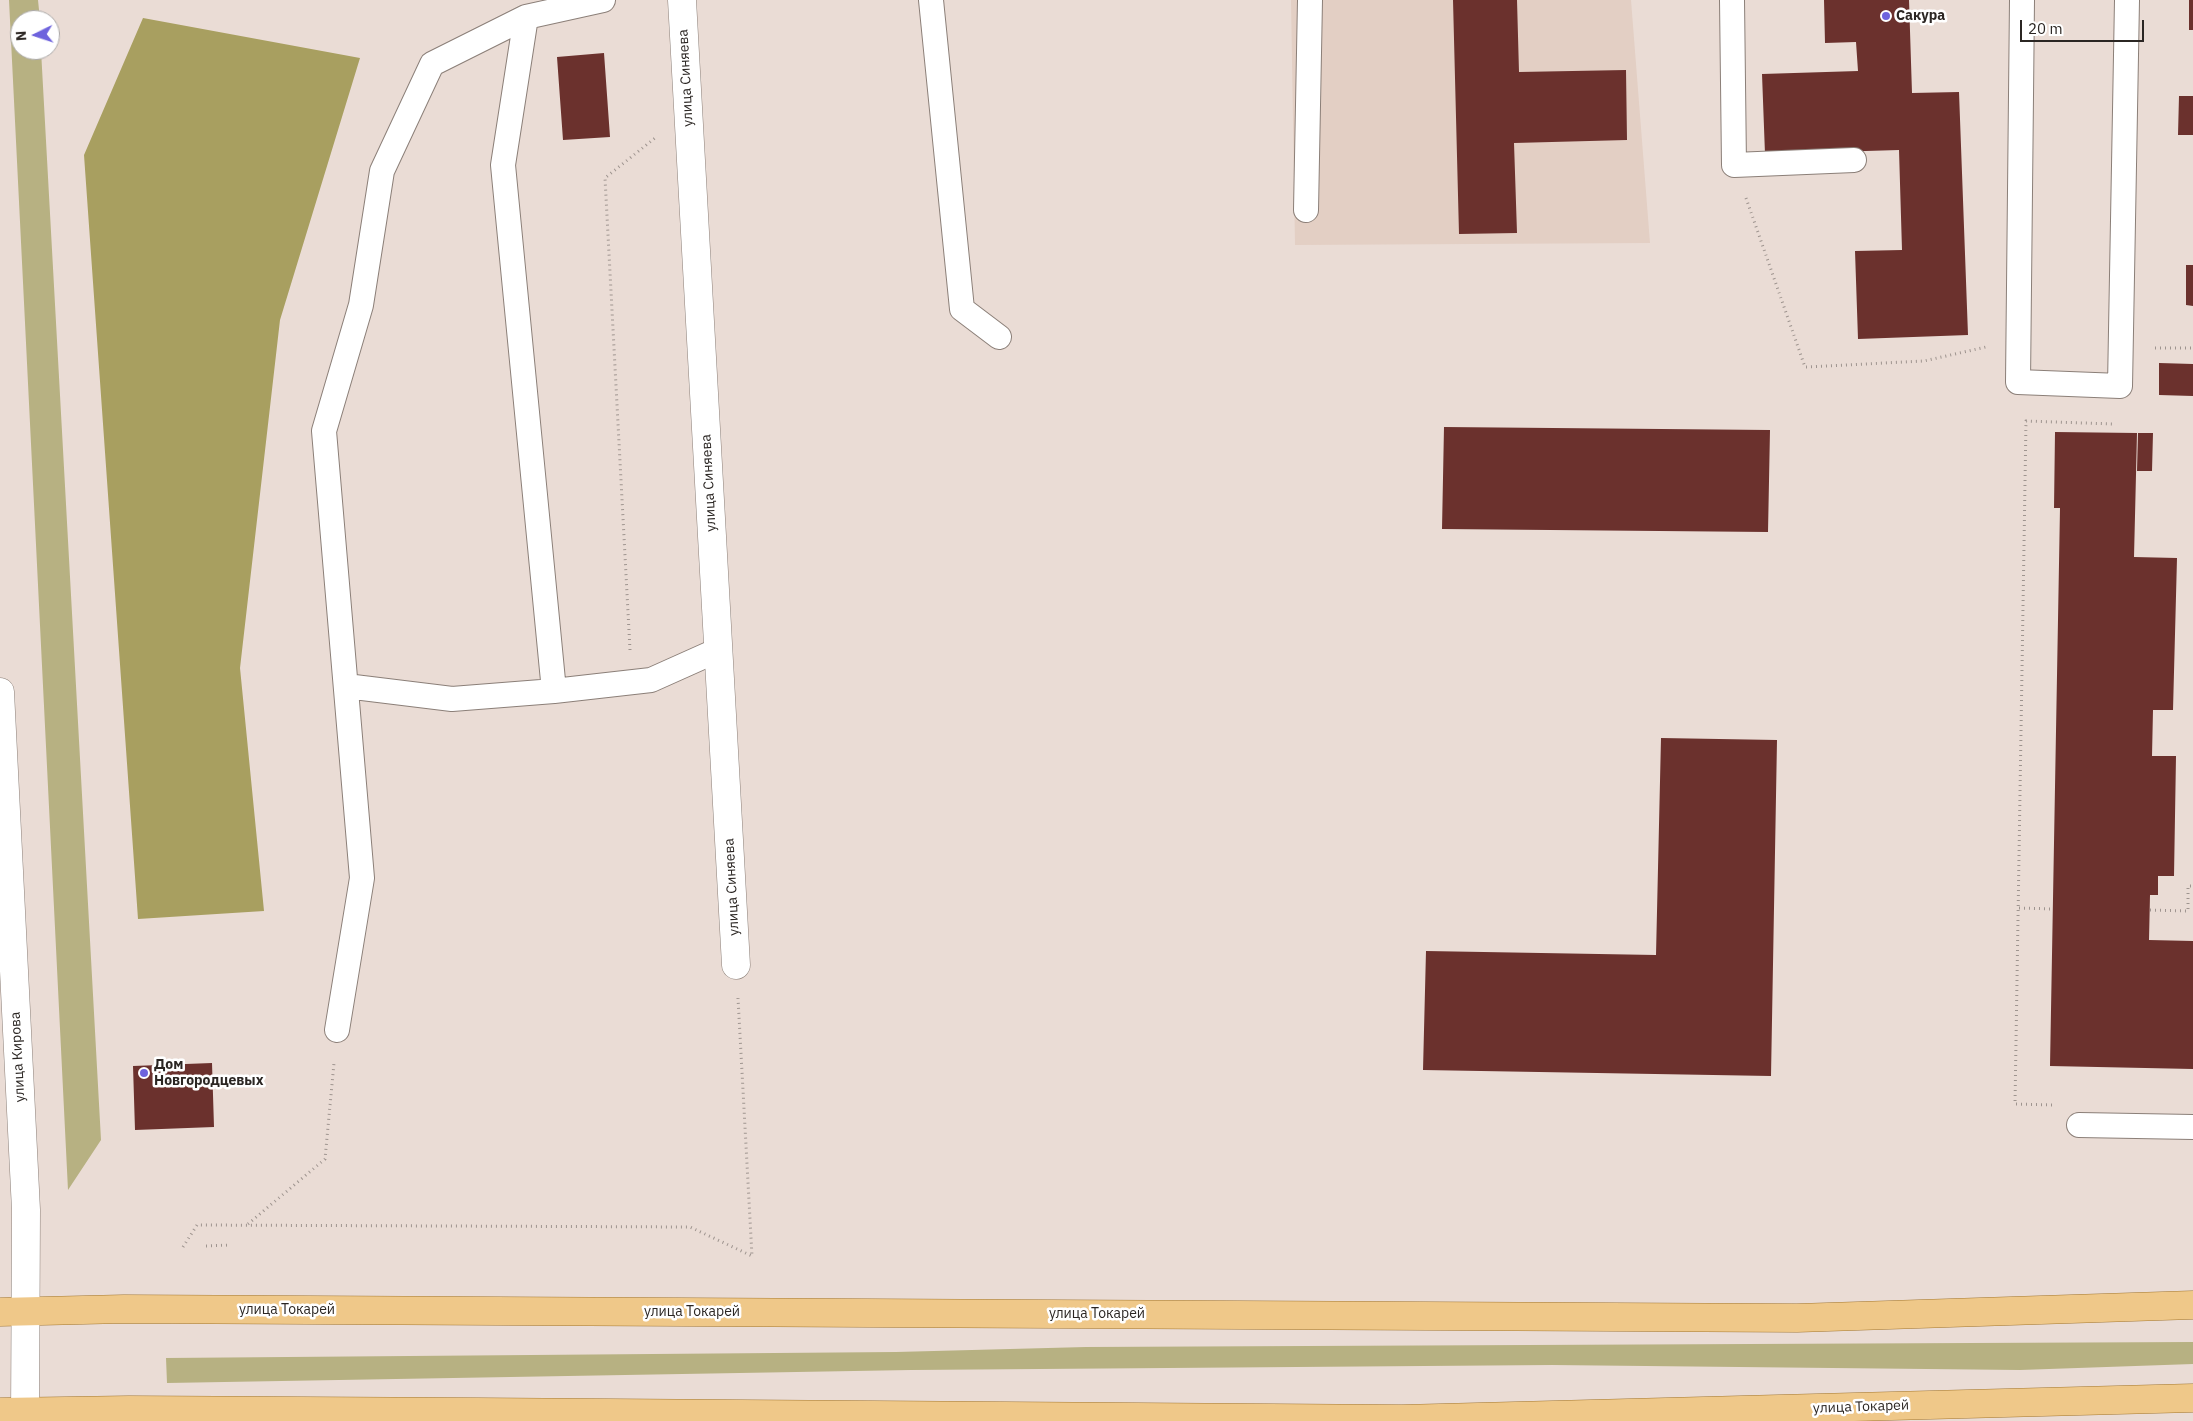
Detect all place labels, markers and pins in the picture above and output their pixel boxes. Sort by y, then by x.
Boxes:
place label: Сакура [1896,8,1945,24]
marker: Сакура [1880,10,1892,22]
place label: Дом Новгородцевых [154,1057,264,1090]
marker: Дом Новгородцевых [138,1067,150,1079]

